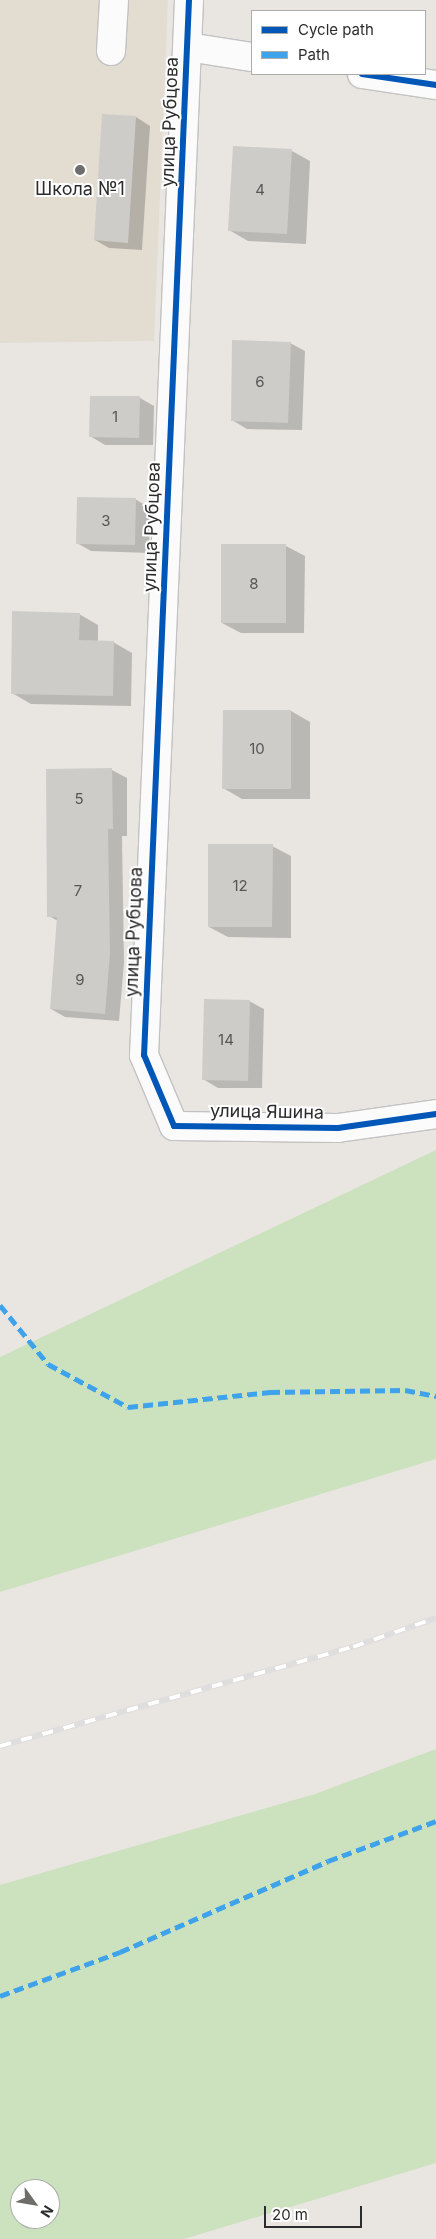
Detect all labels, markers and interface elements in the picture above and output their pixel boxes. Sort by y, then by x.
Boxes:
legend [251,10,426,75]
text: Cycle path [298,20,374,39]
text: Path [298,45,330,64]
street label: улица Рубцова [157,57,183,187]
marker: Школа №1 [74,164,86,176]
place label: Школа №1 [35,178,125,200]
house number: 4 [255,181,265,199]
house number: 6 [255,373,265,391]
house number: 1 [112,408,118,426]
street label: улица Рубцова [139,462,165,592]
house number: 3 [101,512,111,530]
house number: 8 [249,575,259,593]
house number: 10 [249,740,265,758]
house number: 5 [74,790,84,808]
street label: улица Рубцова [121,867,147,997]
house number: 12 [232,877,248,895]
house number: 7 [74,882,82,900]
house number: 9 [75,971,85,989]
house number: 14 [218,1031,234,1049]
street label: улица Яшина [210,1100,324,1124]
north arrow [10,2179,60,2229]
scale bar [266,2196,364,2228]
text: N [37,2203,57,2221]
text: 20 m [272,2205,308,2224]

